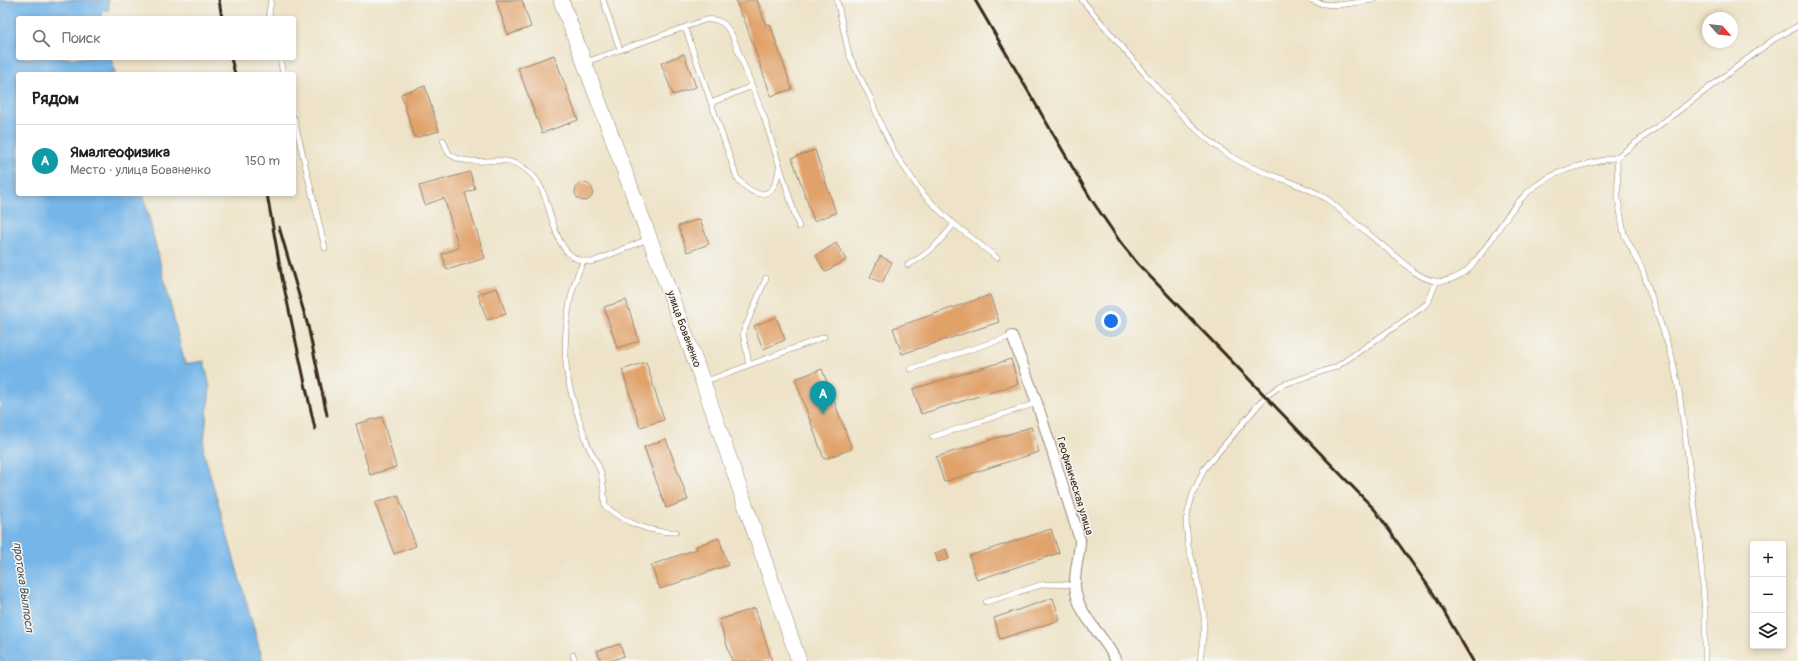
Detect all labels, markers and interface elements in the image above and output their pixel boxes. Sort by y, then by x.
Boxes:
north arrow [1702,12,1738,48]
search box [16,16,296,60]
icon: search [30,27,52,49]
text: Поиск [62,29,101,48]
text: Рядом [32,88,79,109]
text: Ямалгеофизика [70,143,170,162]
text: A [41,153,49,169]
text: 150 m [245,153,280,169]
text: Место · улица Бованенко [70,162,211,178]
street label: улица Бованенко [664,288,704,369]
your location [1101,311,1121,331]
pin: A [810,381,836,414]
street label: Геофизическая улица [1054,435,1096,537]
water label: протока Вылпосл [9,541,37,635]
map controls [1750,541,1786,649]
button: + [1750,541,1786,577]
button: − [1750,577,1786,613]
button: layers [1750,613,1786,649]

